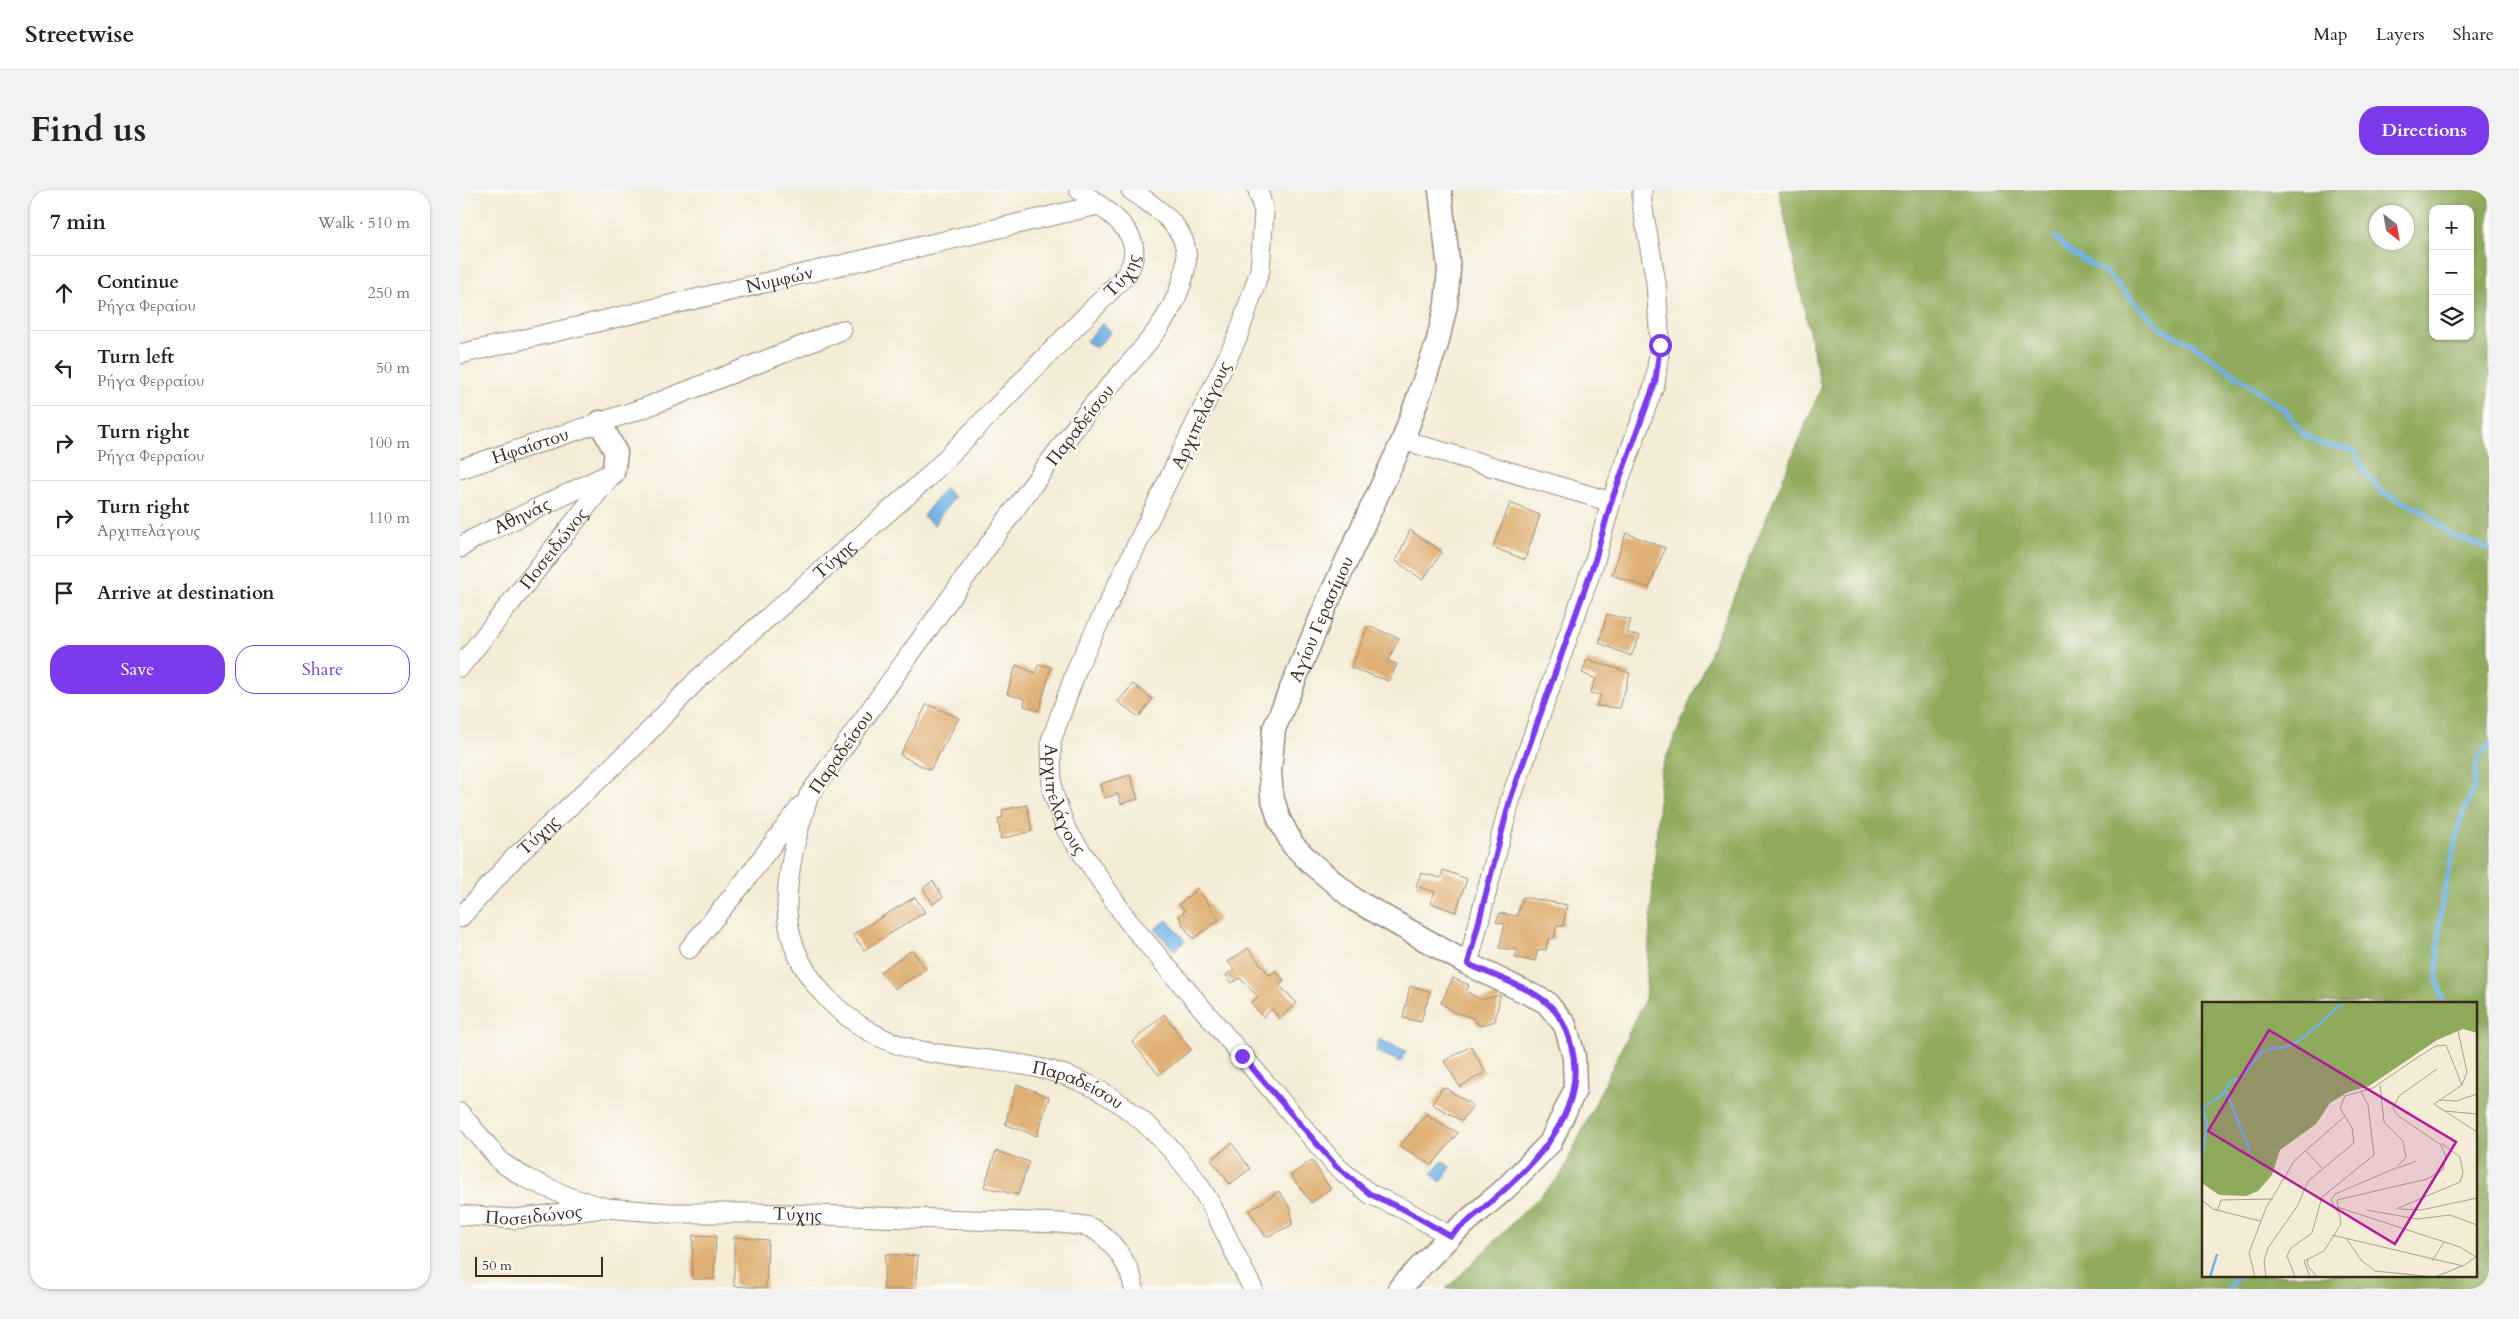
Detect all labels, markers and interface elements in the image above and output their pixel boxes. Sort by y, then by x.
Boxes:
text: Streetwise [25,18,134,51]
text: Map [2313,22,2348,47]
text: Layers [2376,22,2425,47]
text: Share [2453,22,2494,47]
text: Find us [30,106,146,154]
button: Directions [2359,106,2489,155]
north arrow [2369,205,2414,250]
map controls [2429,205,2474,340]
button: + [2429,205,2474,250]
text: 7 min [50,208,106,237]
text: Walk · 510 m [318,212,410,234]
button: − [2429,250,2474,295]
street label: Τύχης [1098,252,1147,304]
street label: Νυμφών [743,260,816,300]
text: Continue [97,269,179,295]
icon: ahead [50,279,78,307]
text: 250 m [368,282,410,304]
text: Ρήγα Φεραίου [97,295,196,317]
button: layers [2429,295,2474,340]
route start [1649,334,1672,357]
text: Turn left [97,344,174,370]
icon: left [50,354,78,382]
text: 50 m [376,357,410,379]
street label: Αρχιπελάγους [1166,357,1237,473]
text: Ρήγα Φερραίου [97,370,204,392]
street label: Παραδείσου [1041,379,1120,471]
text: Turn right [97,419,189,445]
street label: Ηφαίστου [489,422,572,471]
icon: right [50,429,78,457]
text: 100 m [368,432,410,454]
text: Ρήγα Φερραίου [97,445,204,467]
street label: Αθηνάς [489,492,555,540]
text: Turn right [97,494,189,520]
street label: Ποσειδώνος [514,502,594,595]
icon: right [50,504,78,532]
text: 110 m [368,507,410,529]
text: Αρχιπελάγους [97,520,200,542]
street label: Τύχης [808,534,862,585]
street label: Αγίου Γερασίμου [1283,552,1360,686]
icon: arrive [50,579,78,607]
text: Arrive at destination [97,580,274,606]
button: Save [50,645,225,694]
button: Share [235,645,410,694]
street label: Παραδείσου [803,705,880,799]
street label: Αρχιπελάγους [1038,744,1092,860]
street label: Τύχης [512,810,566,862]
inset map [2202,1002,2476,1276]
route end [1231,1045,1254,1068]
street label: Παραδείσου [1030,1055,1128,1115]
street label: Ποσειδώνος [484,1199,584,1233]
street label: Τύχης [772,1202,823,1228]
scale bar [475,1254,602,1277]
text: 50 m [482,1256,512,1275]

